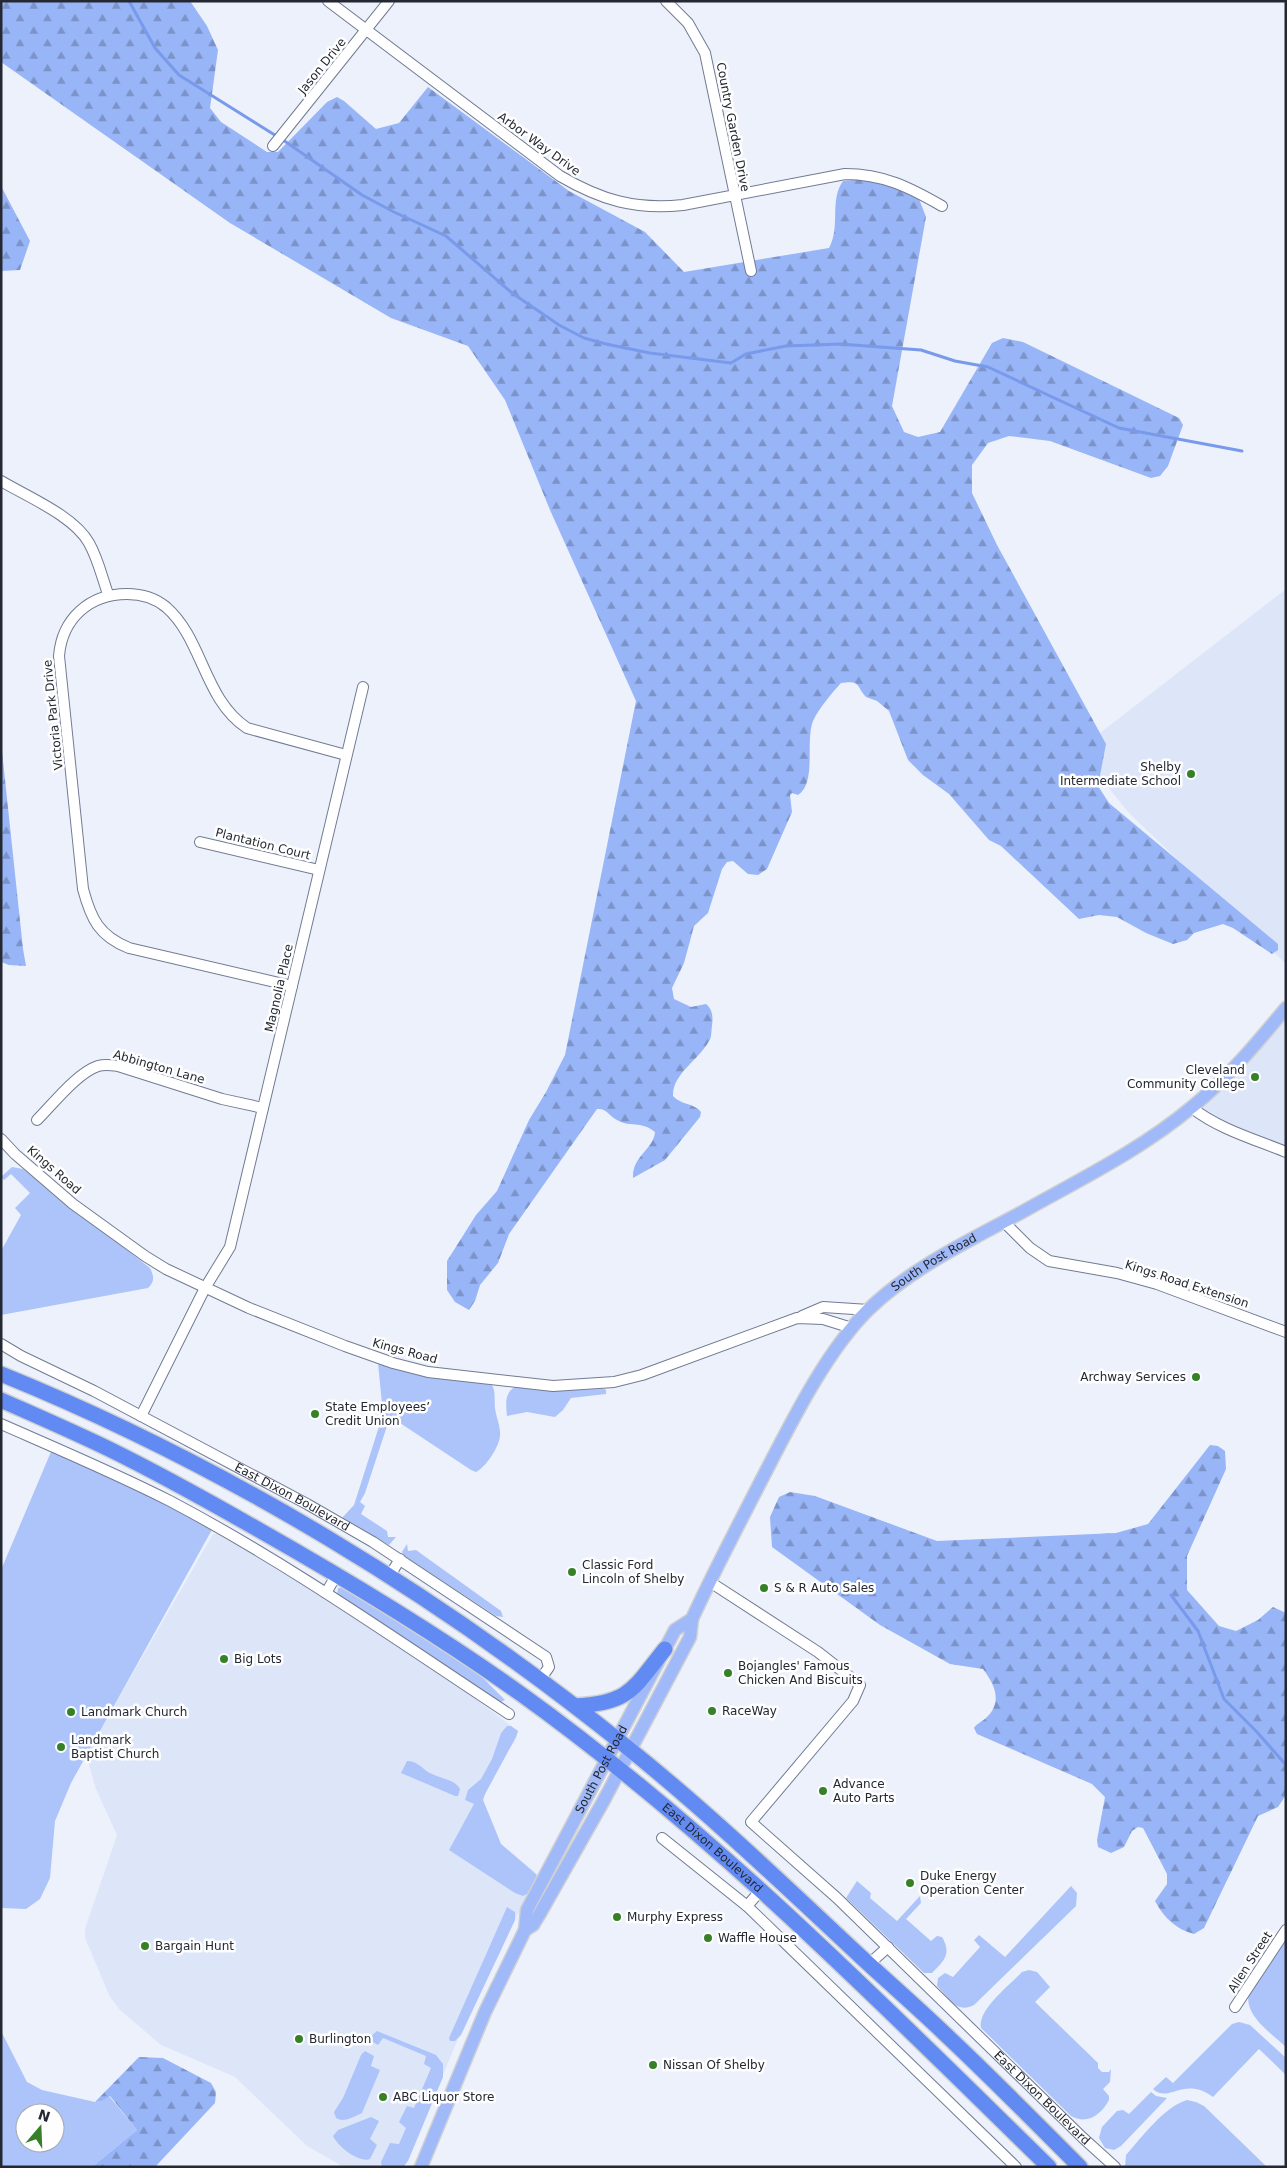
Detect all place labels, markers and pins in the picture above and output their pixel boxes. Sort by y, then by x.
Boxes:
place label: Shelby Intermediate School [1060,760,1181,788]
marker: Shelby Intermediate School [1185,768,1197,780]
place label: Cleveland Community College [1127,1063,1245,1091]
marker: Cleveland Community College [1249,1071,1261,1083]
place label: Archway Services [1080,1370,1186,1384]
marker: Archway Services [1190,1371,1202,1383]
place label: State Employees’ Credit Union [325,1400,430,1428]
marker: State Employees’ Credit Union [309,1408,321,1420]
place label: Classic Ford Lincoln of Shelby [582,1558,684,1586]
marker: Classic Ford Lincoln of Shelby [566,1566,578,1578]
place label: S & R Auto Sales [774,1581,874,1595]
marker: S & R Auto Sales [758,1582,770,1594]
place label: Big Lots [234,1652,282,1666]
marker: Big Lots [218,1653,230,1665]
place label: Bojangles' Famous Chicken And Biscuits [738,1659,863,1687]
marker: Bojangles' Famous Chicken And Biscuits [722,1667,734,1679]
place label: RaceWay [722,1704,777,1718]
place label: Landmark Church [81,1705,187,1719]
marker: RaceWay [706,1705,718,1717]
marker: Landmark Church [65,1706,77,1718]
place label: Landmark Baptist Church [71,1733,159,1761]
marker: Landmark Baptist Church [55,1741,67,1753]
place label: Advance Auto Parts [833,1777,895,1805]
marker: Advance Auto Parts [817,1785,829,1797]
place label: Duke Energy Operation Center [920,1869,1024,1897]
marker: Duke Energy Operation Center [904,1877,916,1889]
place label: Murphy Express [627,1910,723,1924]
marker: Murphy Express [611,1911,623,1923]
place label: Waffle House [718,1931,797,1945]
marker: Waffle House [702,1932,714,1944]
place label: Bargain Hunt [155,1939,234,1953]
marker: Bargain Hunt [139,1940,151,1952]
place label: Burlington [309,2032,371,2046]
marker: Burlington [293,2033,305,2045]
place label: Nissan Of Shelby [663,2058,765,2072]
marker: Nissan Of Shelby [647,2059,659,2071]
place label: ABC Liquor Store [393,2090,494,2104]
marker: ABC Liquor Store [377,2091,389,2103]

